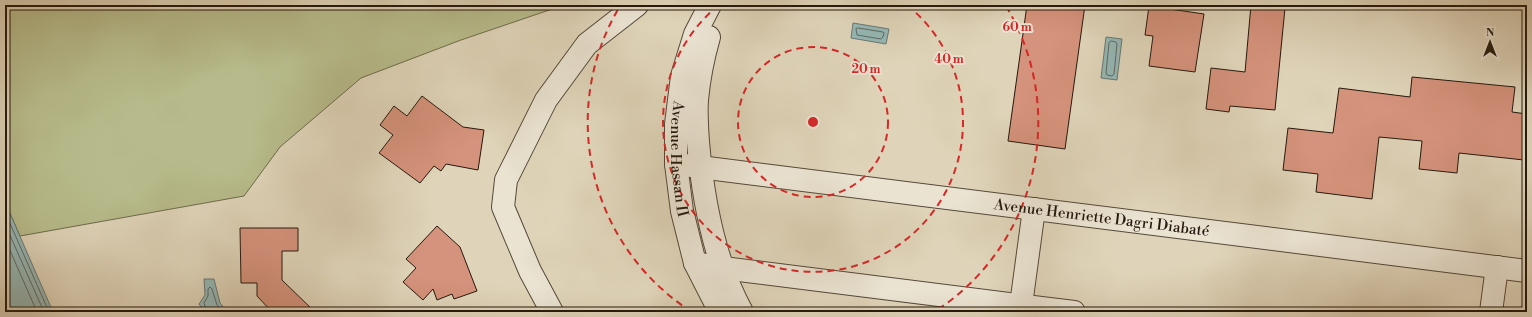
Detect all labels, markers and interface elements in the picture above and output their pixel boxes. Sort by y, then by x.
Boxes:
text: 60 m [1002,20,1032,35]
north arrow [1470,22,1510,62]
text: N [1486,26,1495,40]
text: 40 m [934,52,964,67]
text: 20 m [851,62,881,77]
street label: Avenue Hassan II [666,99,692,219]
centre of rings [806,115,820,129]
street label: Avenue Henriette Dagri Diabaté [992,195,1210,241]

